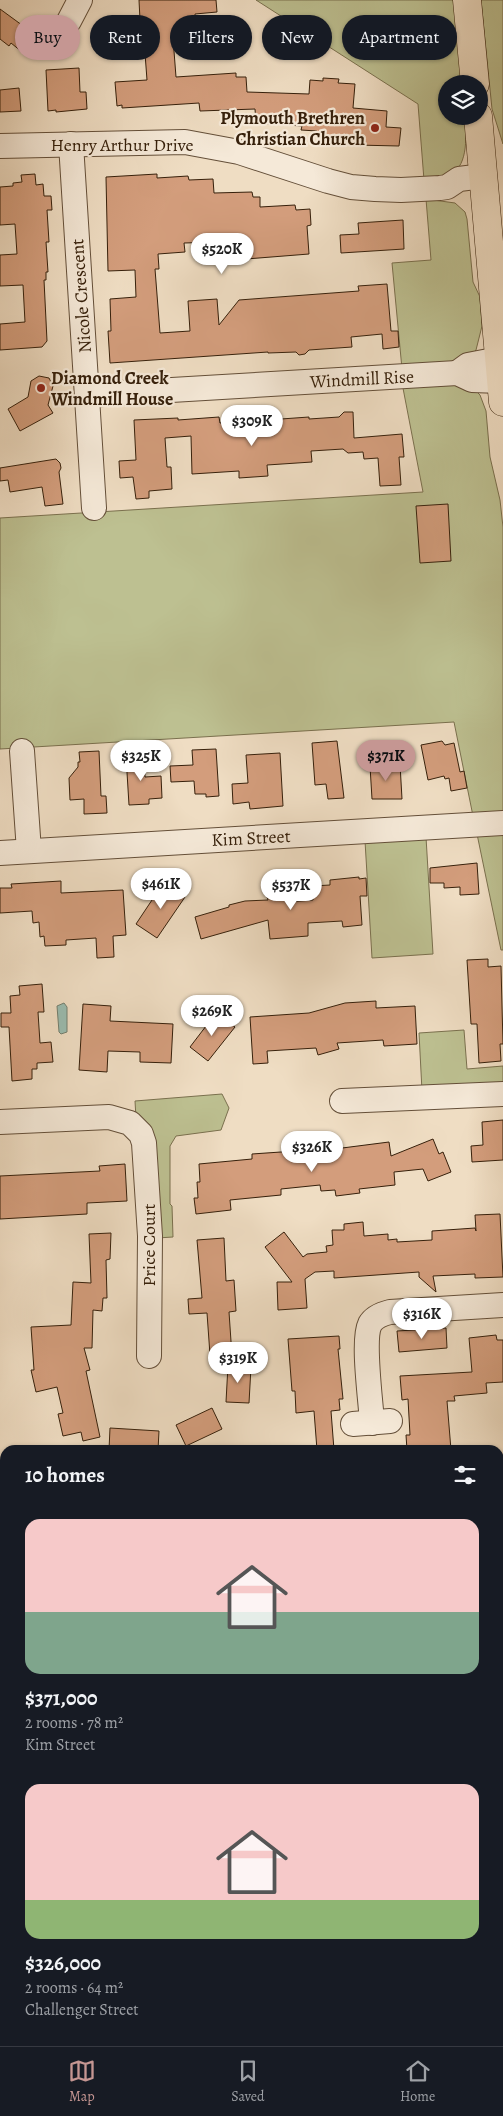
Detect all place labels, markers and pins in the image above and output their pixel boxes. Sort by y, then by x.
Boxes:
place label: Plymouth Brethren Christian Church [220,106,365,151]
marker: Plymouth Brethren Christian Church [369,122,381,134]
pin: $520K [187,232,257,275]
place label: Diamond Creek Windmill House [50,366,173,411]
marker: Diamond Creek Windmill House [35,382,47,394]
pin: $309K [217,404,287,447]
pin: $325K [106,740,176,782]
pin: $371K [351,740,421,782]
pin: $461K [126,868,196,910]
pin: $537K [256,868,326,911]
pin: $269K [177,994,247,1037]
pin: $326K [277,1130,347,1173]
pin: $316K [387,1298,457,1340]
pin: $319K [203,1342,273,1384]

